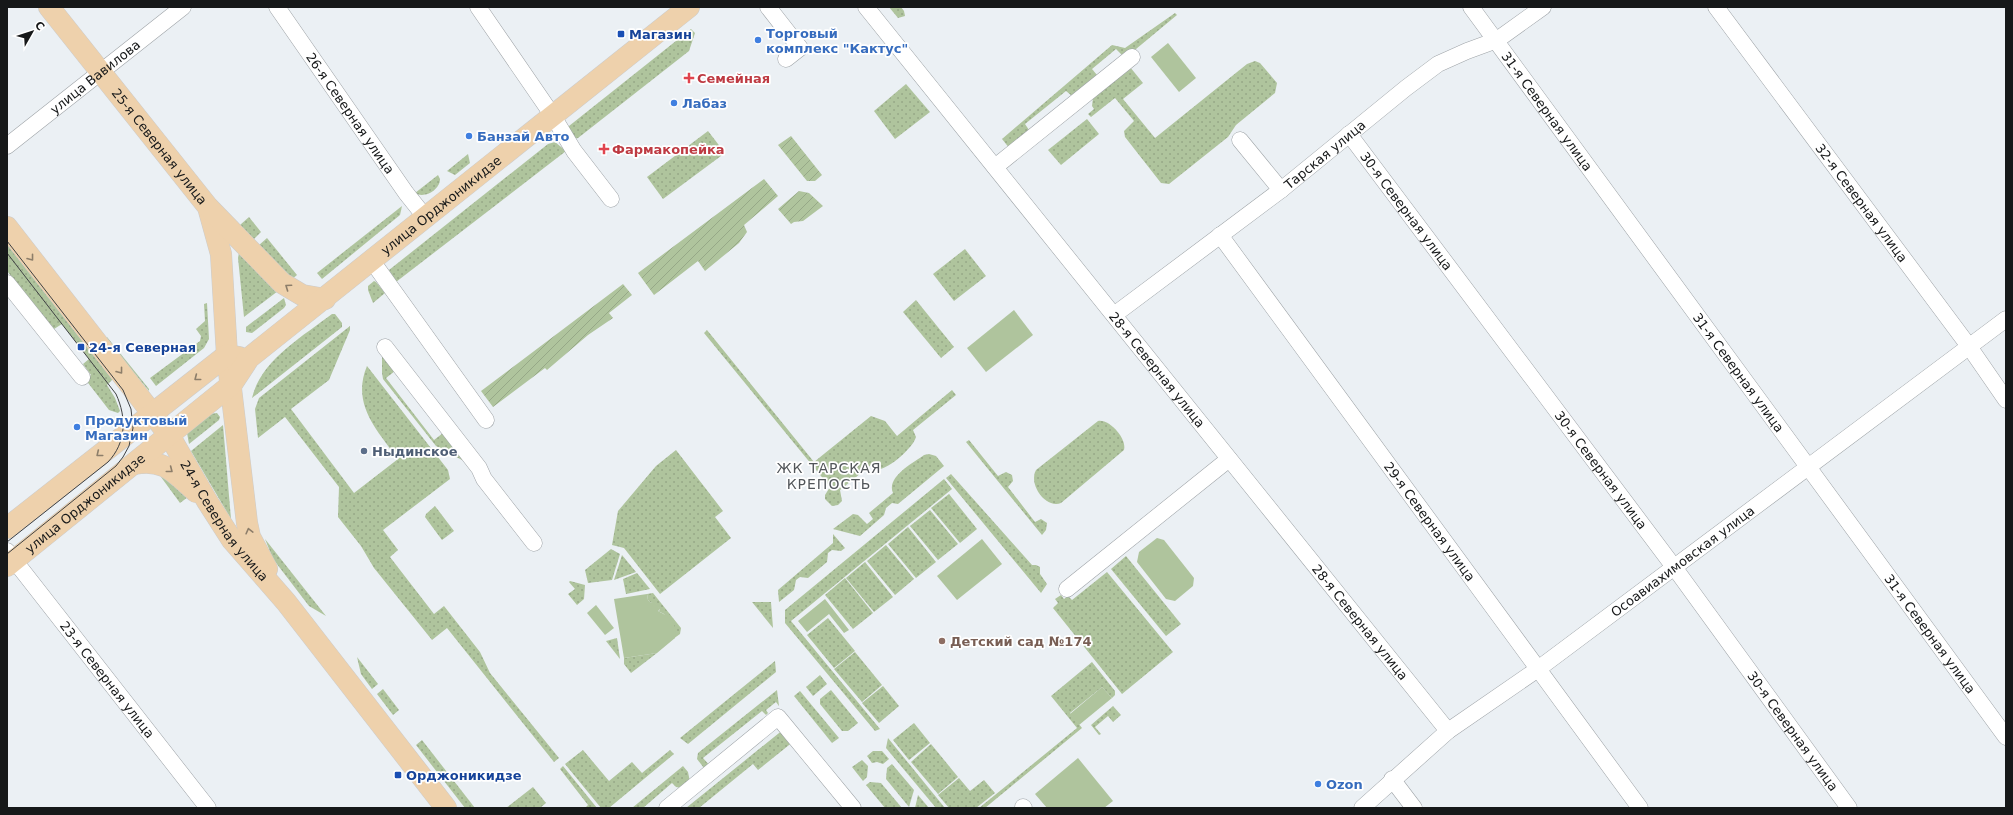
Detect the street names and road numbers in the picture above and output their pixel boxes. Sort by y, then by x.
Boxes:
street label: улица Вавилова [47,37,143,117]
street label: 31-я Северная улица [1498,49,1595,174]
street label: 26-я Северная улица [303,50,397,177]
street label: 25-я Северная улица [109,86,210,208]
street label: Тарская улица [1281,117,1369,193]
street label: 32-я Северная улица [1812,141,1910,265]
street label: 30-я Северная улица [1357,149,1455,273]
street label: улица Орджоникидзе [378,153,504,258]
street label: 28-я Северная улица [1106,309,1208,431]
street label: 31-я Северная улица [1690,310,1787,435]
street label: 30-я Северная улица [1552,408,1650,532]
street label: улица Орджоникидзе [22,451,148,556]
street label: 24-я Северная улица [177,458,271,584]
street label: 29-я Северная улица [1381,459,1478,584]
street label: Осоавиахимовская улица [1608,503,1757,620]
street label: 28-я Северная улица [1309,561,1411,683]
street label: 31-я Северная улица [1881,572,1979,697]
street label: 23-я Северная улица [57,618,157,741]
street label: 30-я Северная улица [1744,669,1841,794]

